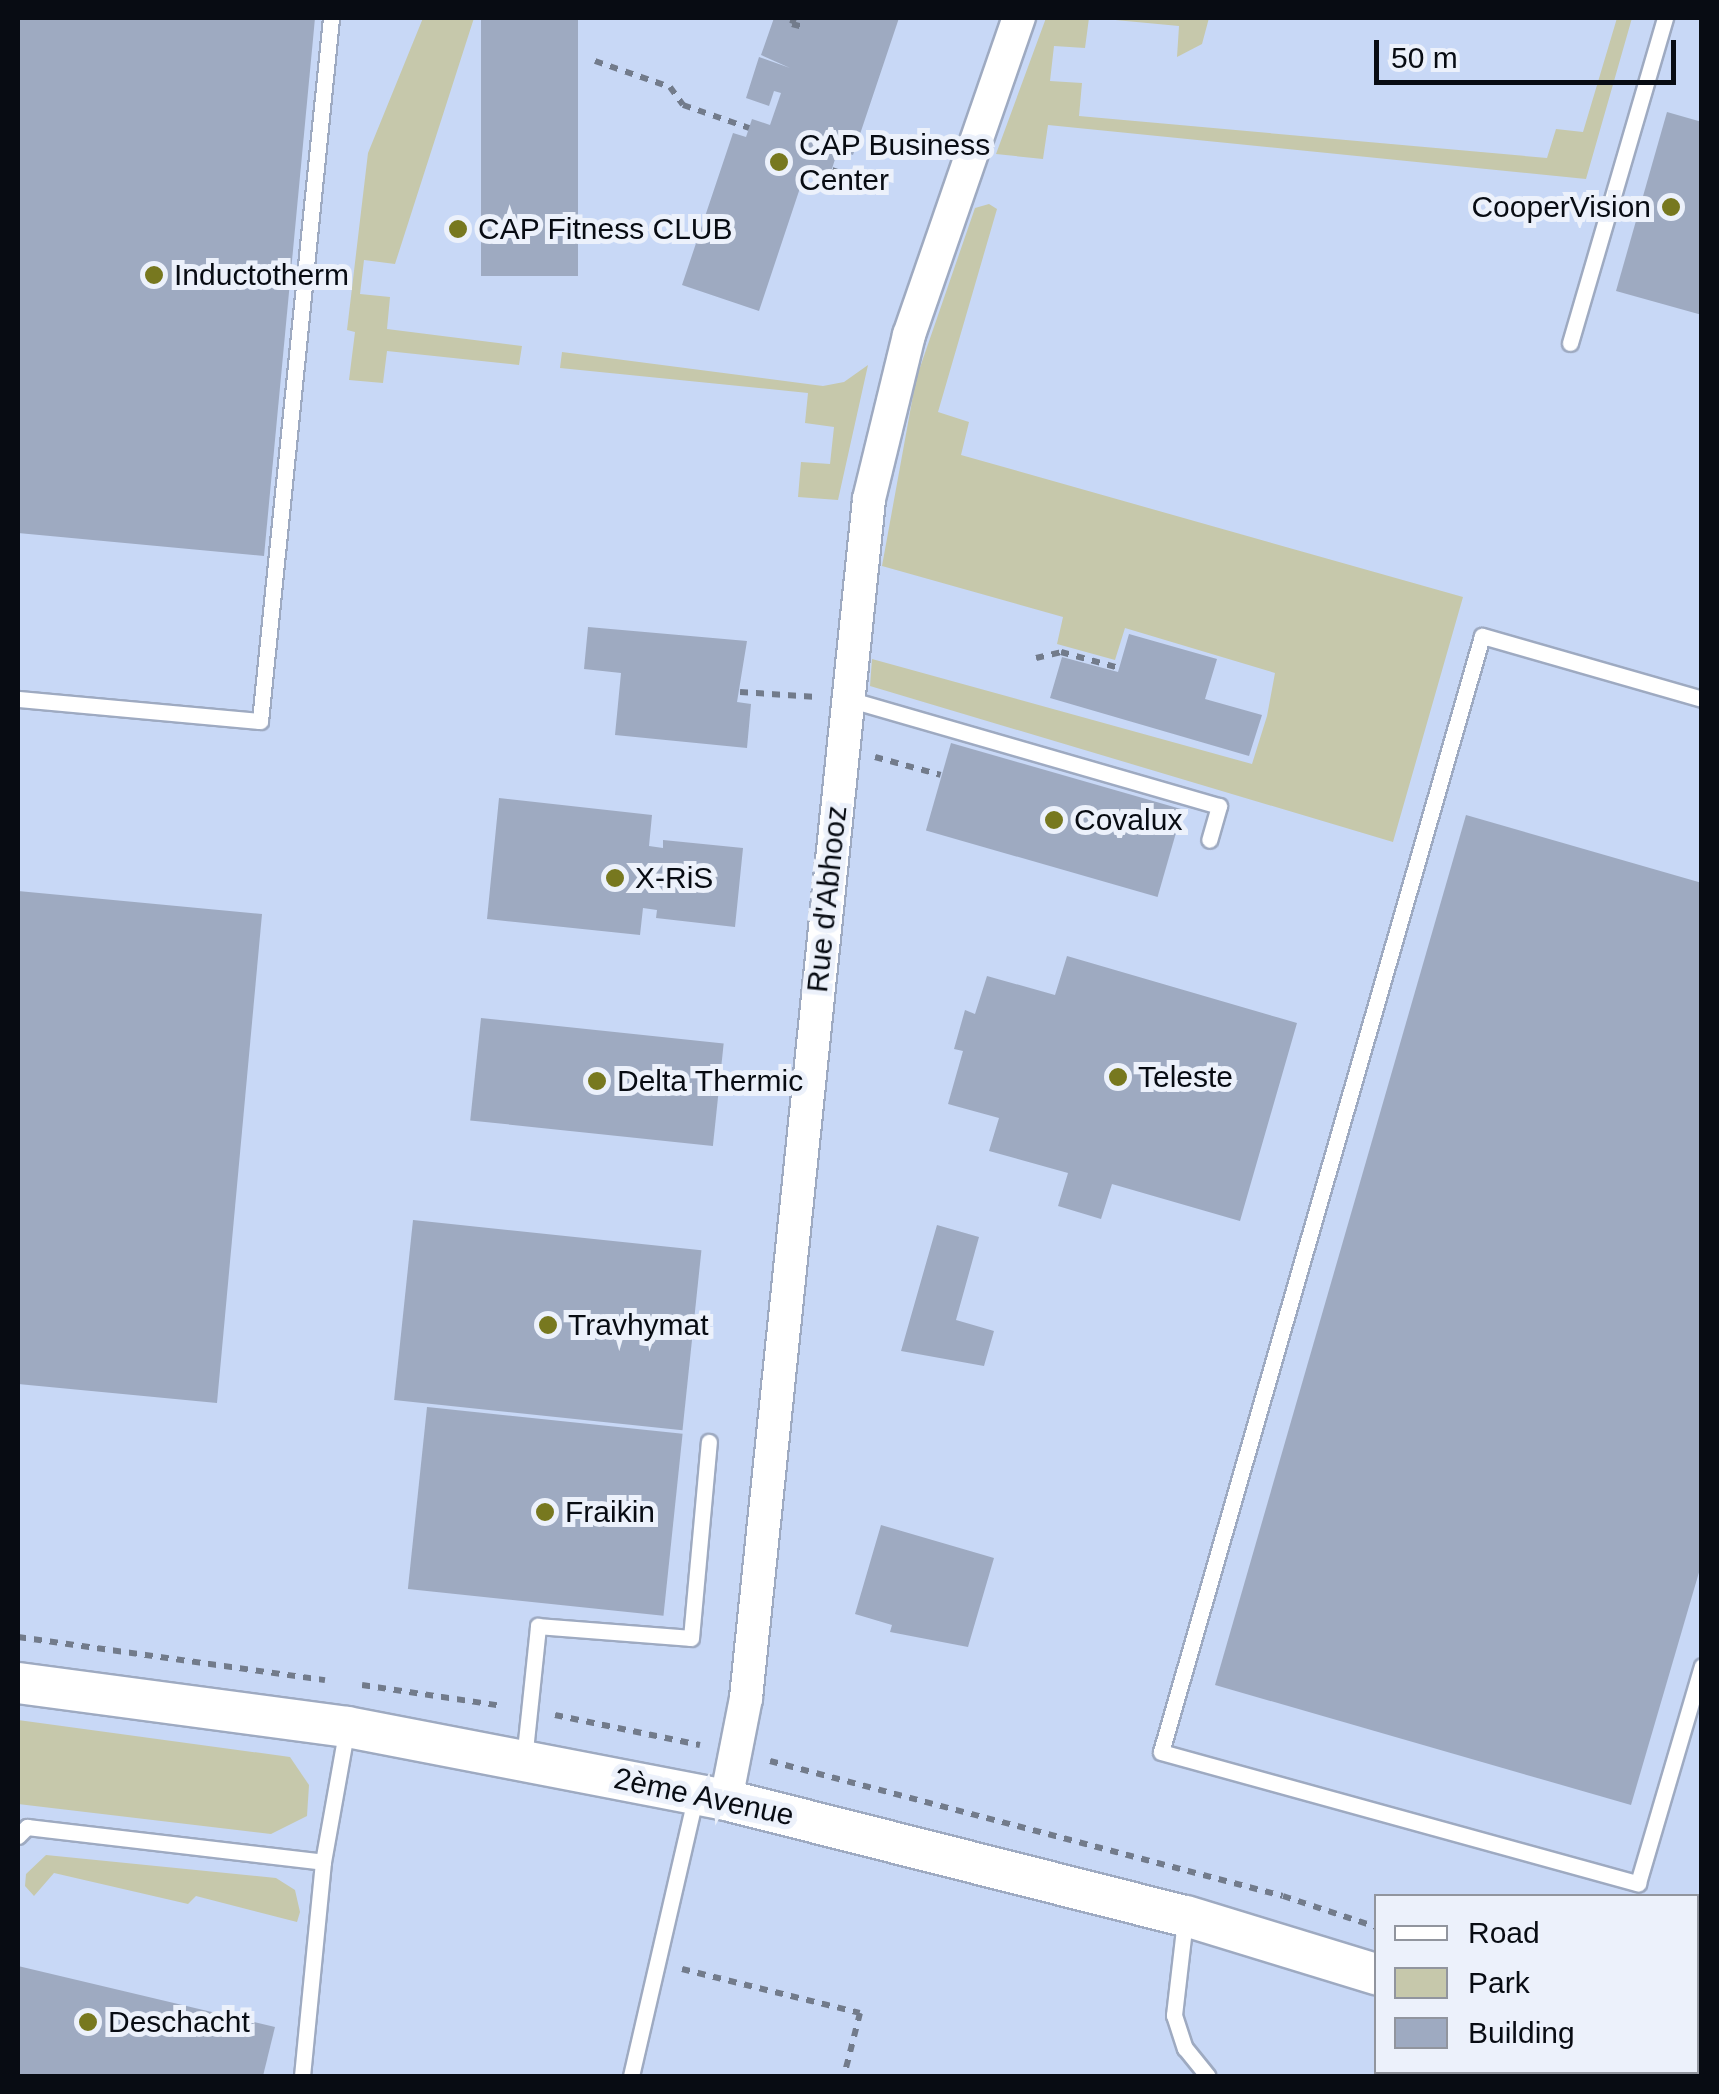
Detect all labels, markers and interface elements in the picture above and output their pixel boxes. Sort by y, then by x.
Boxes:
scale bar [1379,20,1682,82]
text: 50 m [1391,41,1458,74]
place label: CAP Business Center [799,127,991,198]
marker: CAP Business Center [768,151,790,173]
place label: CooperVision [1471,189,1651,225]
marker: CooperVision [1660,196,1682,218]
place label: CAP Fitness CLUB [478,211,733,247]
marker: CAP Fitness CLUB [447,218,469,240]
place label: Inductotherm [174,257,349,293]
marker: Inductotherm [143,264,165,286]
place label: Covalux [1074,802,1182,838]
street label: Rue d'Abhooz [799,804,855,994]
marker: Covalux [1043,809,1065,831]
place label: X-RiS [635,860,713,896]
marker: X-RiS [604,867,626,889]
place label: Teleste [1138,1059,1233,1095]
place label: Delta Thermic [617,1063,804,1099]
marker: Teleste [1107,1066,1129,1088]
marker: Delta Thermic [586,1070,608,1092]
place label: Travhymat [568,1307,709,1343]
marker: Travhymat [537,1314,559,1336]
place label: Fraikin [565,1494,655,1530]
marker: Fraikin [534,1501,556,1523]
street label: 2ème Avenue [610,1760,798,1834]
legend [1374,1894,1699,2074]
text: Road [1468,1916,1540,1949]
text: Park [1468,1966,1530,1999]
place label: Deschacht [108,2004,250,2040]
marker: Deschacht [77,2011,99,2033]
text: Building [1468,2016,1575,2049]

